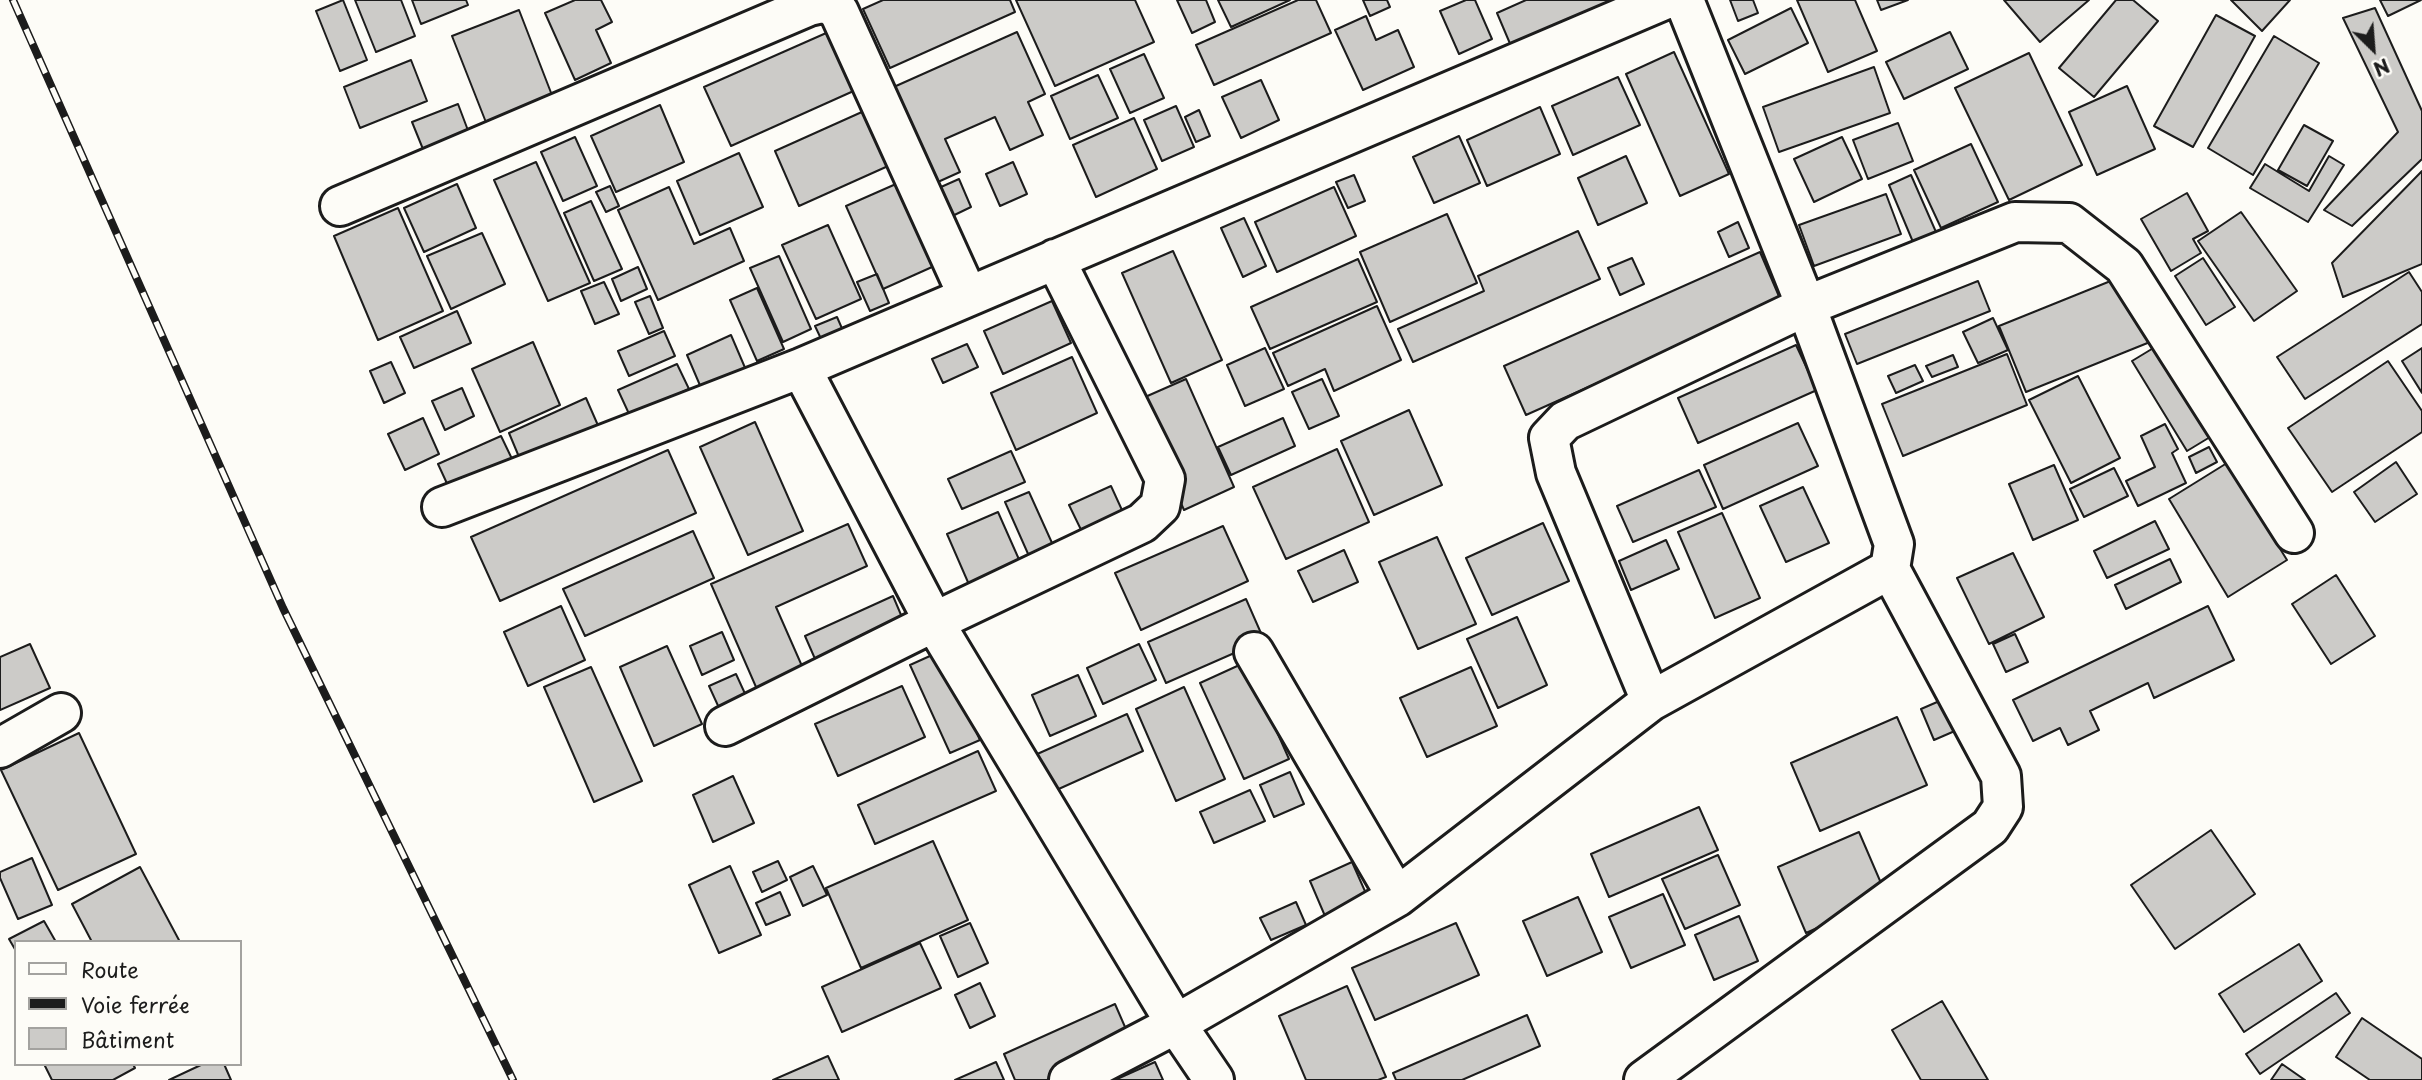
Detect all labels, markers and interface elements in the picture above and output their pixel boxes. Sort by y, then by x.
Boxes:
north arrow [2338,14,2408,84]
text: N [2369,52,2395,84]
legend [14,940,242,1066]
text: Route [81,953,139,985]
text: Voie ferrée [81,988,190,1020]
text: Bâtiment [81,1023,174,1055]

